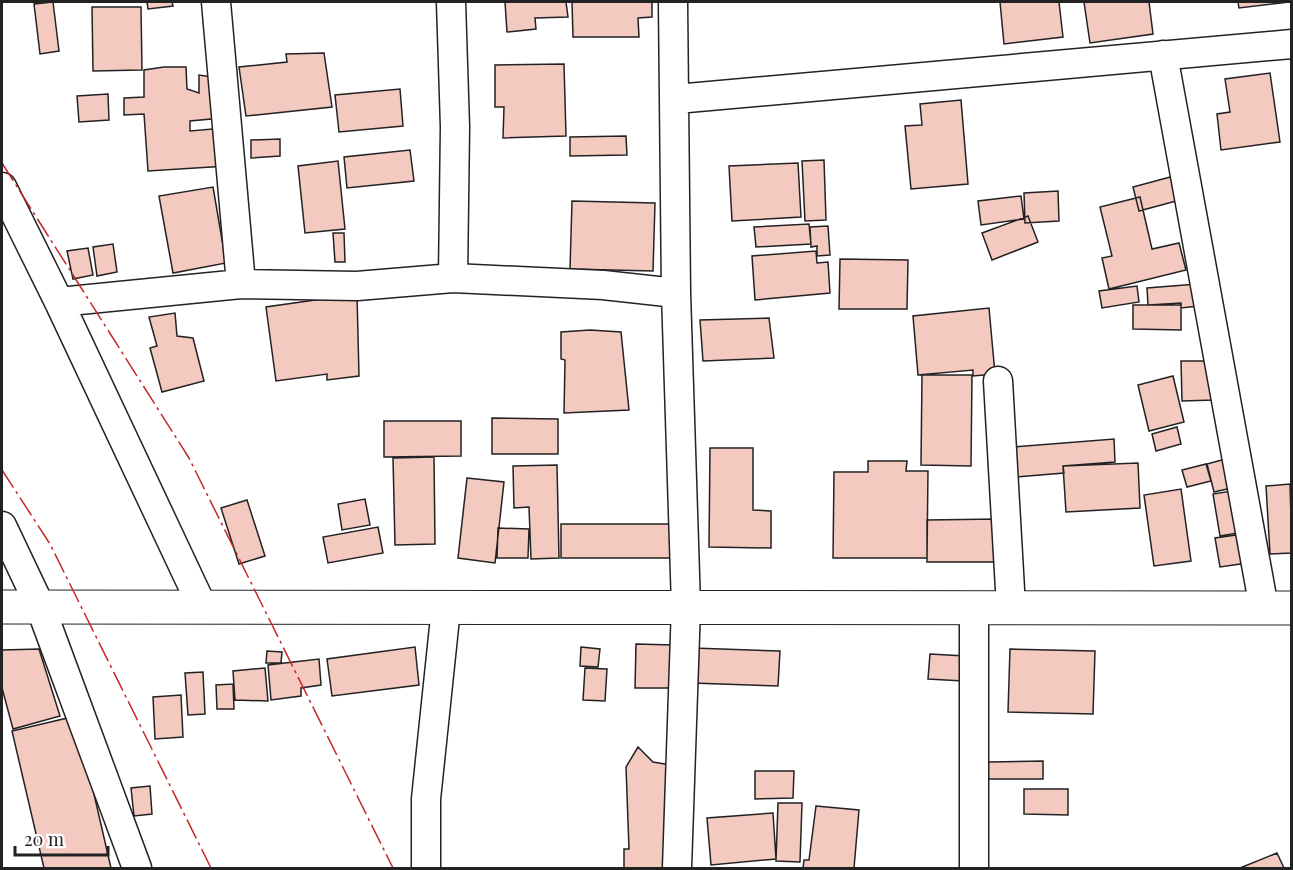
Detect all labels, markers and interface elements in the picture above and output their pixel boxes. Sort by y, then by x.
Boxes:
scale bar [15,819,108,857]
text: 20 m [24,827,64,851]

